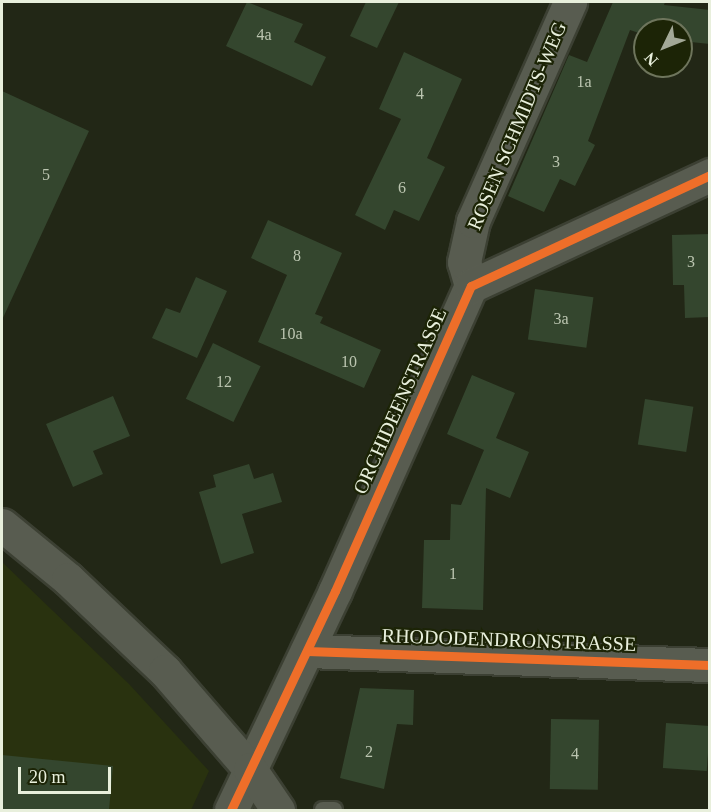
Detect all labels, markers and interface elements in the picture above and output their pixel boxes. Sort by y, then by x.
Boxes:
street label: ROSEN SCHMIDTS-WEG [462,18,572,234]
north arrow [633,18,693,78]
house number: 4a [256,25,272,45]
text: N [641,49,661,69]
house number: 1a [576,72,592,92]
house number: 4 [416,84,424,104]
house number: 3 [552,152,560,172]
house number: 5 [42,165,50,185]
house number: 6 [398,178,406,198]
house number: 8 [293,246,301,266]
house number: 3 [687,252,695,272]
street label: ORCHIDEENSTRASSE [348,304,452,498]
house number: 3a [553,309,569,329]
house number: 10a [279,324,303,344]
house number: 10 [341,352,357,372]
house number: 12 [216,372,232,392]
house number: 1 [449,564,457,584]
street label: RHODODENDRONSTRASSE [381,624,637,656]
house number: 2 [365,742,373,762]
house number: 4 [571,744,579,764]
scale bar [21,755,114,793]
text: 20 m [29,767,66,787]

